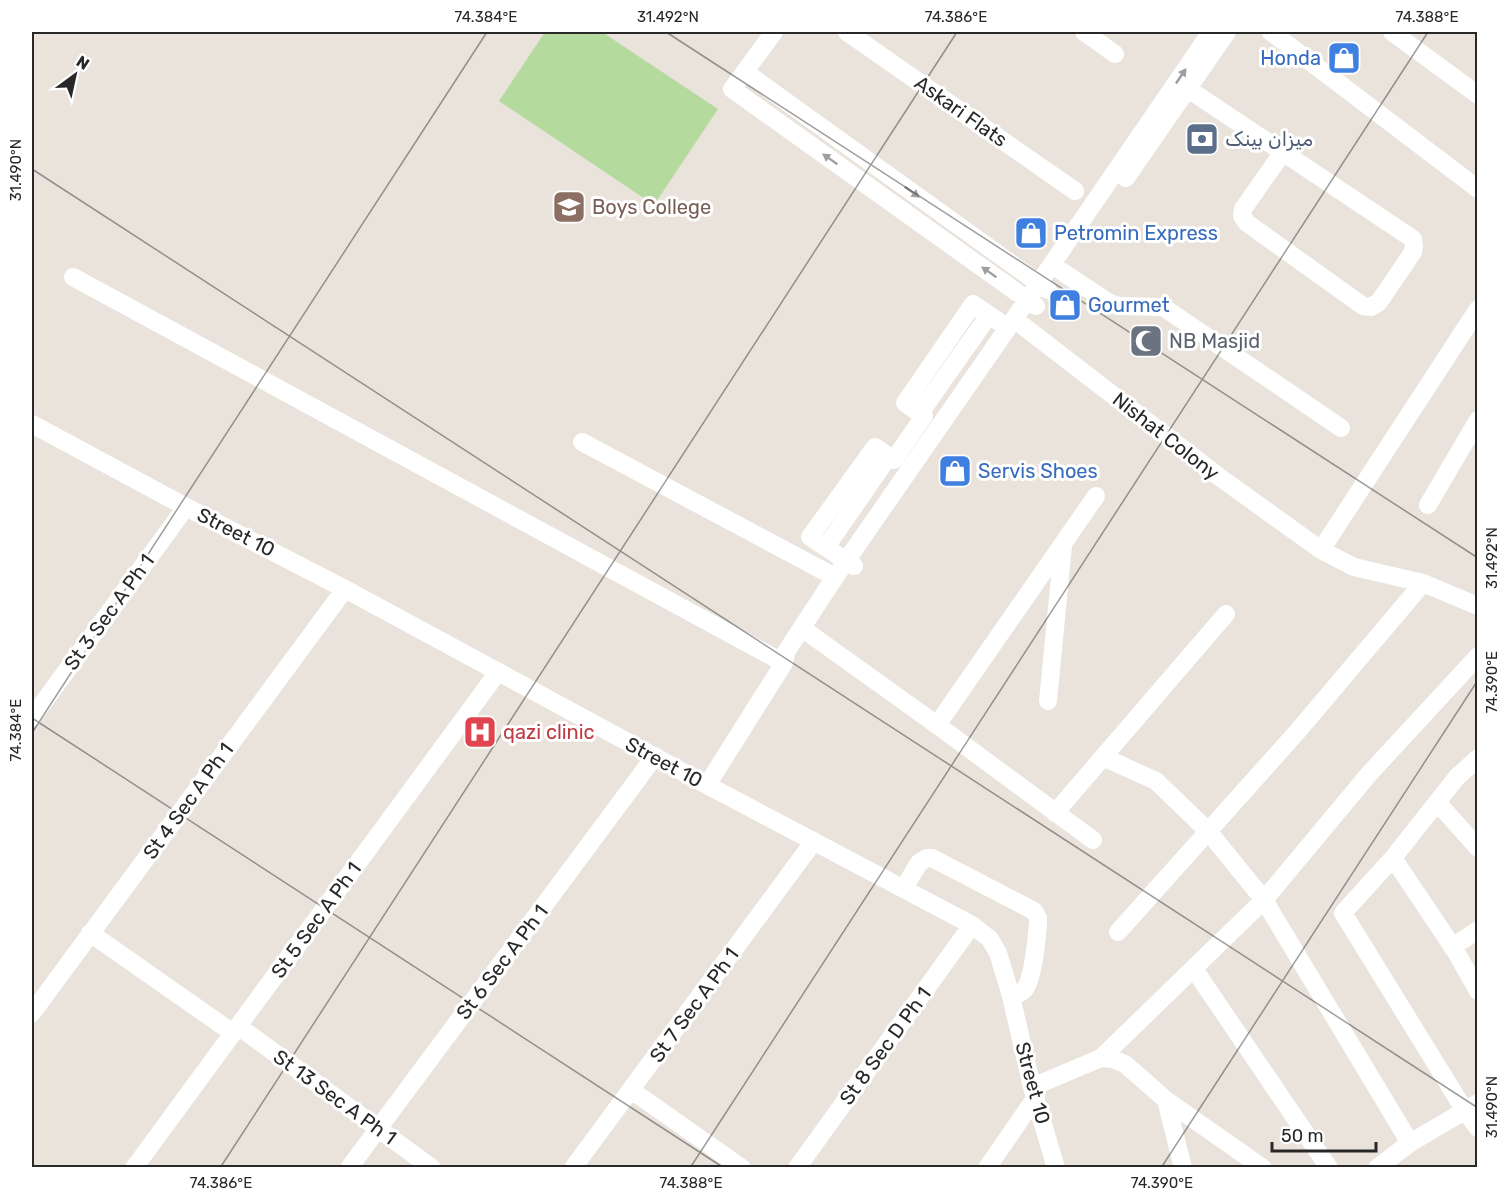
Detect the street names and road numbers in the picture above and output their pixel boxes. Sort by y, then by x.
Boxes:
street label: Askari Flats [910,70,1012,152]
street label: Nishat Colony [1108,387,1224,485]
street label: Street 10 [193,502,279,562]
street label: St 3 Sec A Ph 1 [59,549,159,675]
street label: Street 10 [621,732,707,792]
street label: St 4 Sec A Ph 1 [138,738,238,864]
street label: St 5 Sec A Ph 1 [266,857,366,983]
street label: St 6 Sec A Ph 1 [451,900,553,1024]
street label: St 7 Sec A Ph 1 [644,943,744,1067]
street label: St 8 Sec D Ph 1 [834,983,936,1109]
street label: Street 10 [1011,1039,1055,1127]
street label: St 13 Sec A Ph 1 [269,1044,401,1150]

